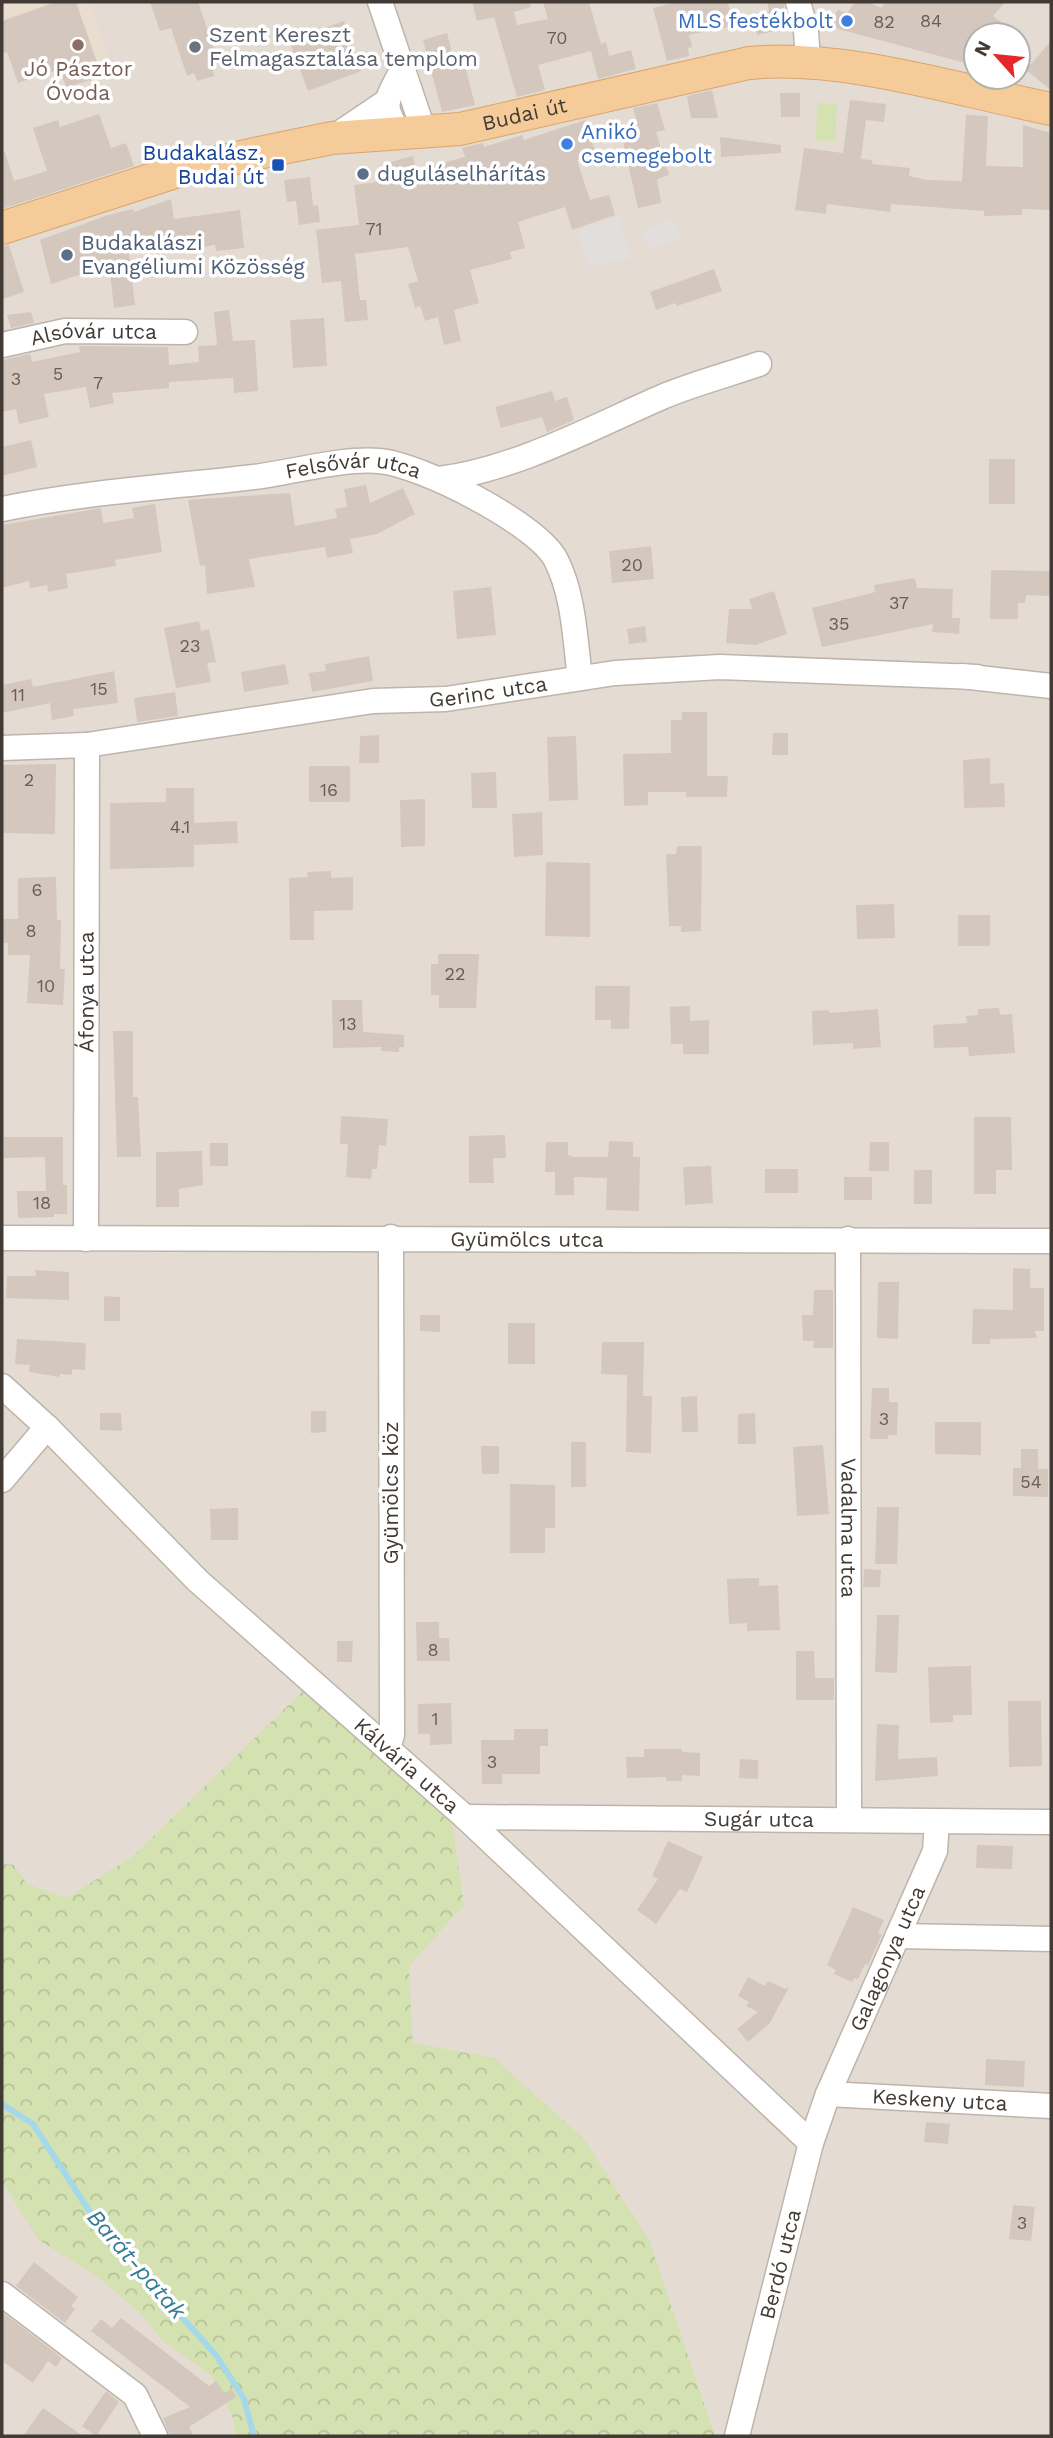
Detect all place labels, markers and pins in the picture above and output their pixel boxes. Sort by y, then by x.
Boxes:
place label: MLS festékbolt [678,8,833,33]
marker: MLS festékbolt [839,13,855,29]
place label: Szent Kereszt Felmagasztalása templom [209,22,478,71]
marker: Jó Pásztor Óvoda [70,37,86,53]
marker: Szent Kereszt Felmagasztalása templom [187,39,203,55]
place label: Jó Pásztor Óvoda [24,56,133,105]
place label: Anikó csemegebolt [581,119,712,168]
marker: Anikó csemegebolt [559,136,575,152]
place label: Budakalász, Budai út [143,140,264,189]
marker: Budakalász, Budai út [270,157,286,173]
place label: duguláselhárítás [377,161,546,186]
marker: duguláselhárítás [355,166,371,182]
place label: Budakalászi Evangéliumi Közösség [81,230,305,279]
marker: Budakalászi Evangéliumi Közösség [59,247,75,263]

